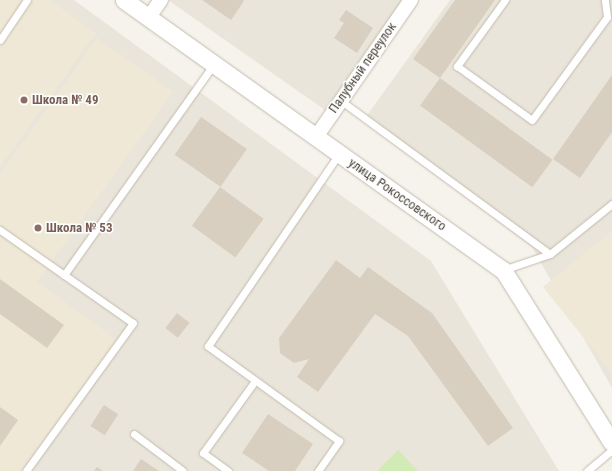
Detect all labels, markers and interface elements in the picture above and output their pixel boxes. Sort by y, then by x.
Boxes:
street label: Палубный переулок [326,20,400,116]
place label: Школа № 49 [32,92,98,108]
marker: Школа № 49 [19,95,29,105]
street label: улица Рокоссовского [345,155,449,235]
place label: Школа № 53 [46,220,112,236]
marker: Школа № 53 [33,223,43,233]

